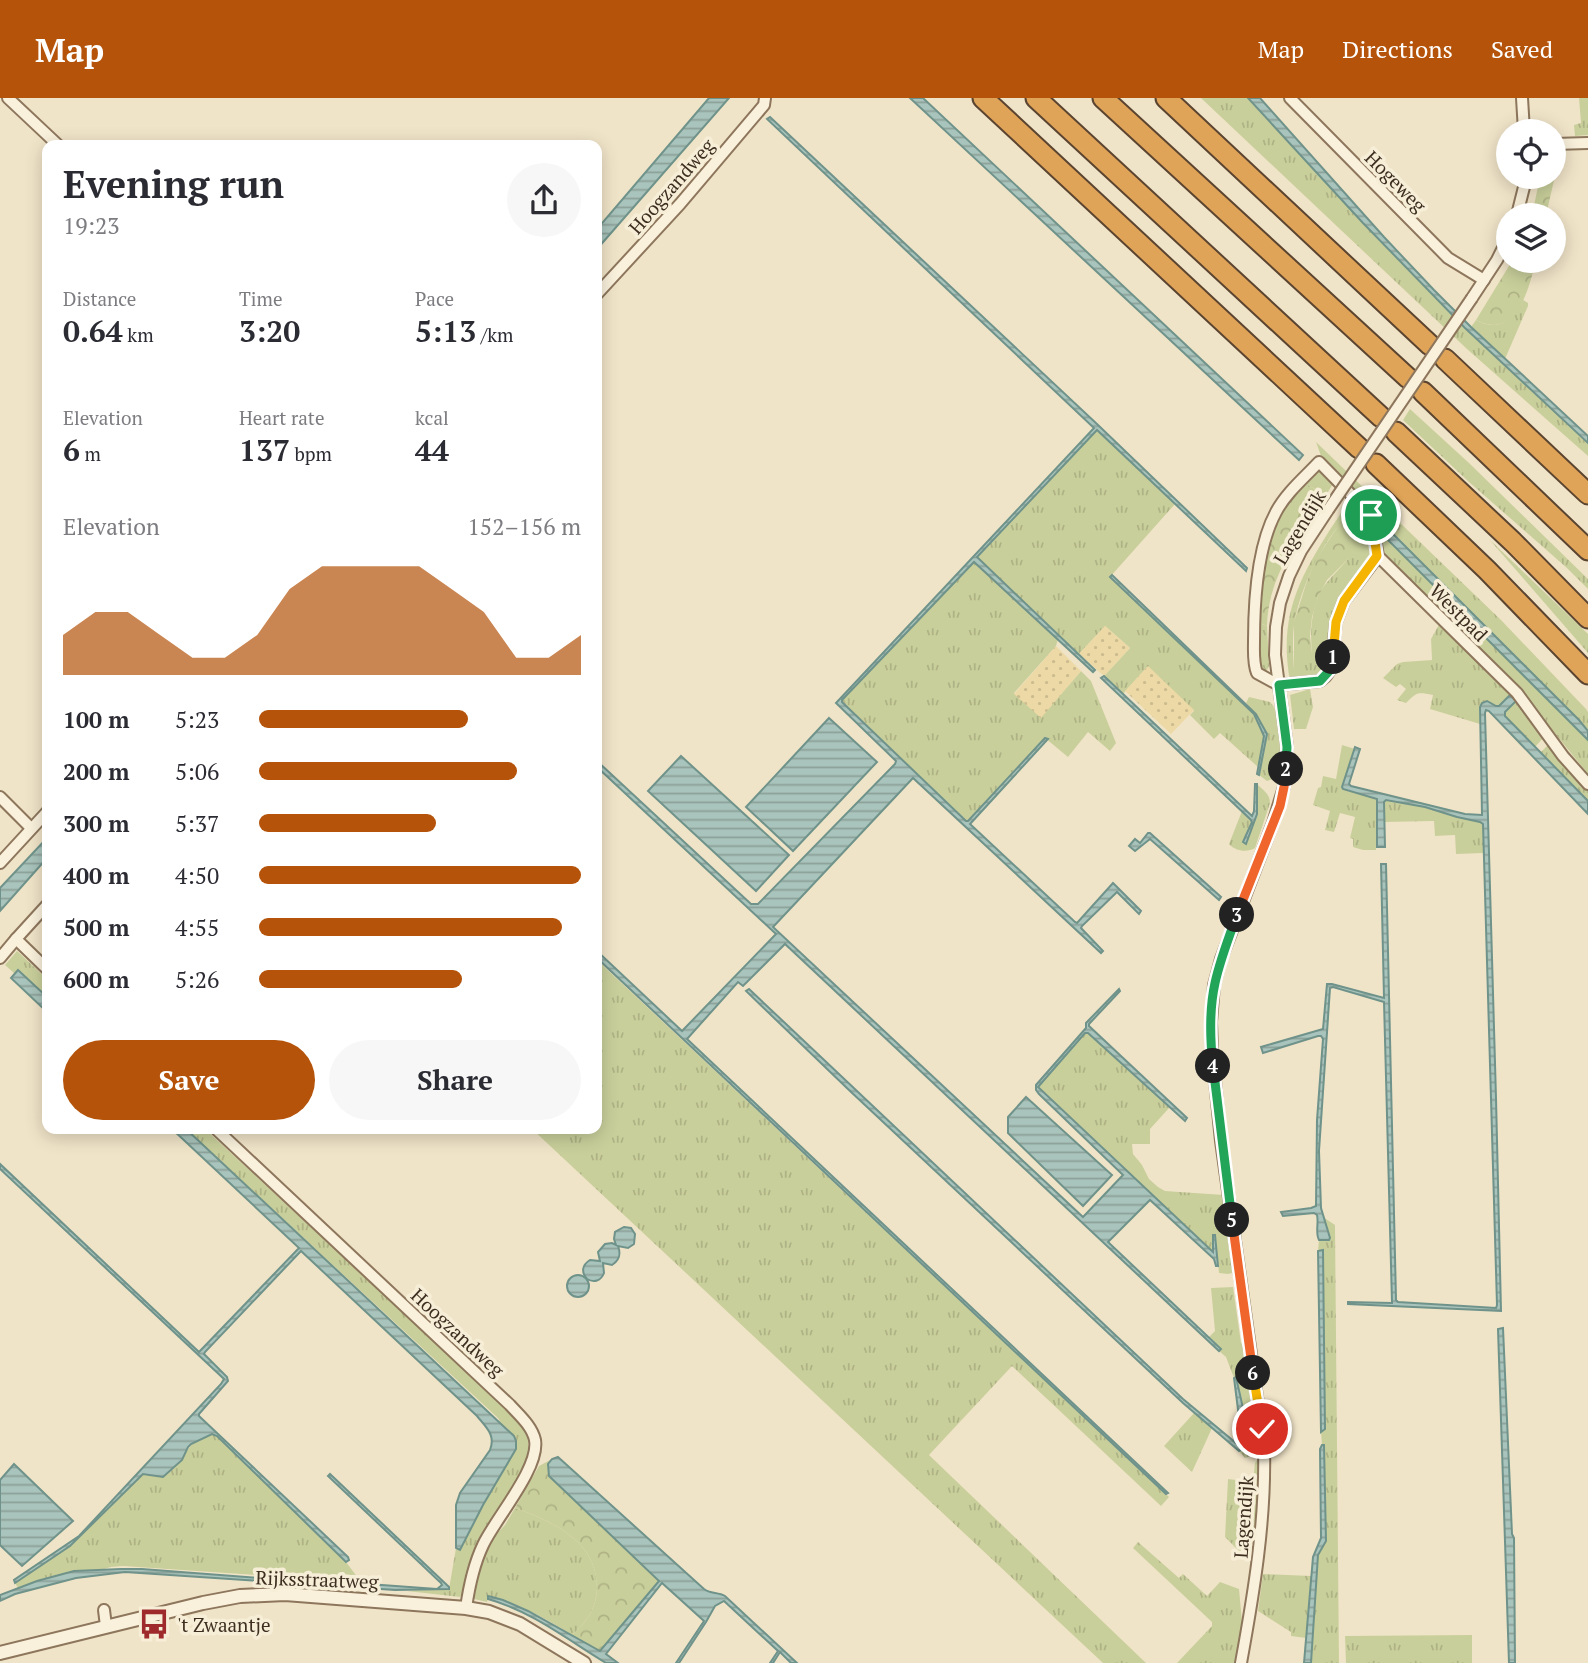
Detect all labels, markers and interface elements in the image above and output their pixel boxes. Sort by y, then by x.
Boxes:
text: Map [35,28,104,71]
text: Map [1258,33,1304,65]
text: Directions [1342,33,1453,65]
text: Saved [1491,33,1553,65]
map controls [1496,119,1566,273]
button: locate [1496,119,1566,189]
street label: Hoogzandweg [623,132,720,239]
street label: Hogeweg [1360,145,1433,218]
text: Evening run [63,159,284,209]
button: share [507,163,581,237]
button: layers [1496,203,1566,273]
text: 19:23 [63,210,120,241]
text: Distance [63,286,136,311]
text: Time [239,286,282,311]
text: Pace [415,286,454,311]
text: 0.64 [63,311,123,351]
text: 3:20 [239,311,300,351]
text: 5:13 [415,311,476,351]
text: km [123,322,154,347]
text: /km [476,322,514,347]
text: Elevation [63,405,143,430]
text: Heart rate [239,405,324,430]
text: kcal [415,405,449,430]
text: 6 [63,430,80,470]
text: 137 [239,430,290,470]
text: 44 [415,430,449,470]
text: m [80,441,101,466]
text: bpm [290,441,332,466]
street label: Lagendijk [1267,485,1331,569]
pin [1341,485,1401,545]
icon: arrive [1352,496,1390,534]
text: Elevation [63,511,160,542]
text: 152–156 m [468,511,581,542]
street label: Westpad [1425,578,1494,647]
pin: 1 [1316,640,1350,674]
text: 1 [1327,644,1338,669]
text: 100 m [63,704,129,735]
text: 5:23 [175,704,219,735]
pin: 2 [1268,752,1304,786]
text: 200 m [63,756,129,787]
text: 5:06 [175,756,219,787]
text: 2 [1280,756,1291,781]
text: 300 m [63,808,129,839]
text: 5:37 [175,808,219,839]
text: 400 m [63,860,129,891]
text: 4:50 [175,860,219,891]
pin: 3 [1220,898,1254,932]
text: 3 [1231,902,1242,927]
text: 500 m [63,912,129,943]
text: 4:55 [175,912,219,943]
text: 600 m [63,964,129,995]
text: 5:26 [175,964,219,995]
button: Save [63,1040,315,1120]
button: Share [329,1040,581,1120]
pin: 4 [1196,1048,1230,1084]
text: 4 [1207,1053,1218,1078]
pin: 5 [1214,1202,1250,1238]
text: 5 [1226,1207,1237,1232]
street label: Hoogzandweg [406,1282,511,1382]
pin: 6 [1236,1356,1270,1390]
text: 6 [1247,1360,1258,1385]
pin [1232,1399,1292,1459]
icon: check [1243,1410,1281,1448]
street label: Lagendijk [1228,1475,1258,1559]
street label: Rijksstraatweg [255,1564,380,1594]
bus stop icon: 't Zwaantje [137,1607,171,1641]
place label: 't Zwaantje [177,1612,270,1637]

